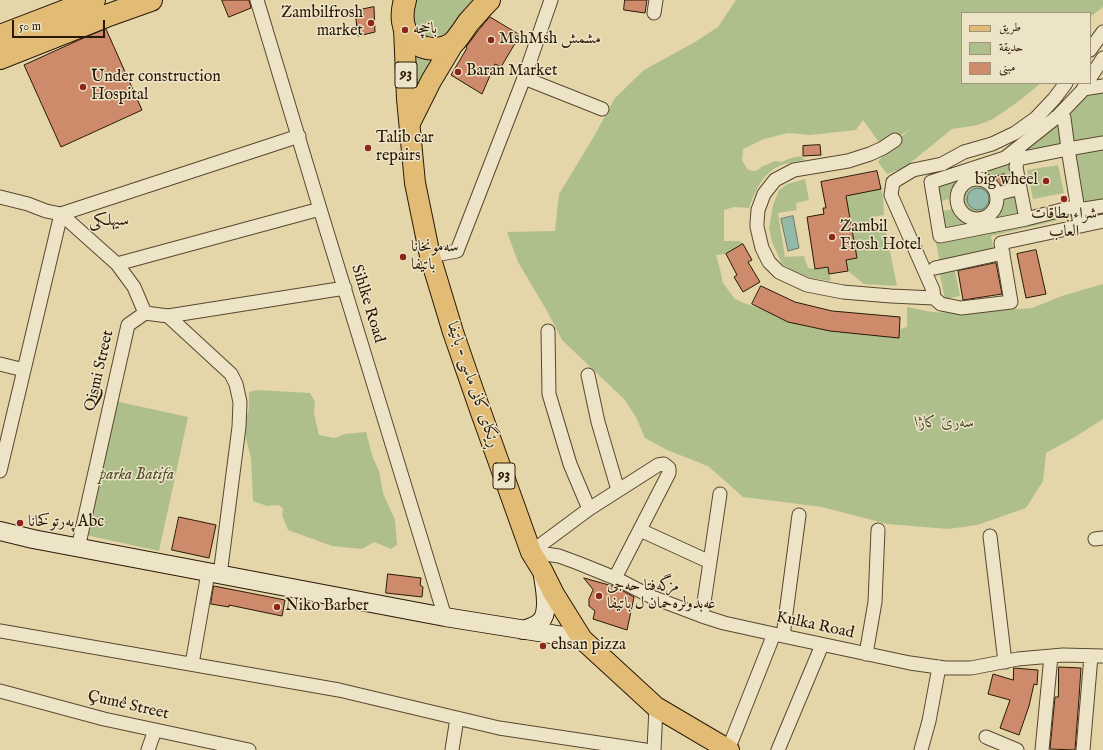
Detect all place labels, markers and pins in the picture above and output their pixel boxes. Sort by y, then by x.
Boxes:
place label: Zambilfrosh market [281,4,363,42]
marker: Zambilfrosh market [366,18,376,28]
place label: باخچە [413,20,437,40]
marker: باخچە [400,25,410,35]
place label: MshMsh مشمش [499,30,601,50]
marker: MshMsh مشمش [486,35,496,45]
place label: Baran Market [466,62,557,82]
marker: Baran Market [453,67,463,77]
place label: Under construction Hospital [91,68,221,106]
marker: Under construction Hospital [78,82,88,92]
place label: Talib car repairs [376,129,434,167]
marker: Talib car repairs [363,143,373,153]
place label: big wheel [975,171,1038,191]
marker: big wheel [1041,176,1051,186]
marker: شراء بطاقات العاب [1059,194,1069,204]
place label: شراء بطاقات العاب [1031,205,1097,243]
place label: Zambil Frosh Hotel [840,218,921,256]
marker: Zambil Frosh Hotel [827,232,837,242]
place label: سه‌مونخانا باتيفا [411,238,459,276]
marker: سه‌مونخانا باتيفا [398,252,408,262]
place label: په‌رتوكخانا Abc [28,513,104,533]
marker: په‌رتوكخانا Abc [15,518,25,528]
place label: مزگەفتا حەجی عەبدولرەحمان ل باتیفا [607,577,715,615]
marker: مزگەفتا حەجی عەبدولرەحمان ل باتیفا [594,591,604,601]
place label: Niko Barber [285,597,369,617]
marker: Niko Barber [272,602,282,612]
place label: ehsan pizza [551,636,626,656]
marker: ehsan pizza [538,641,548,651]

